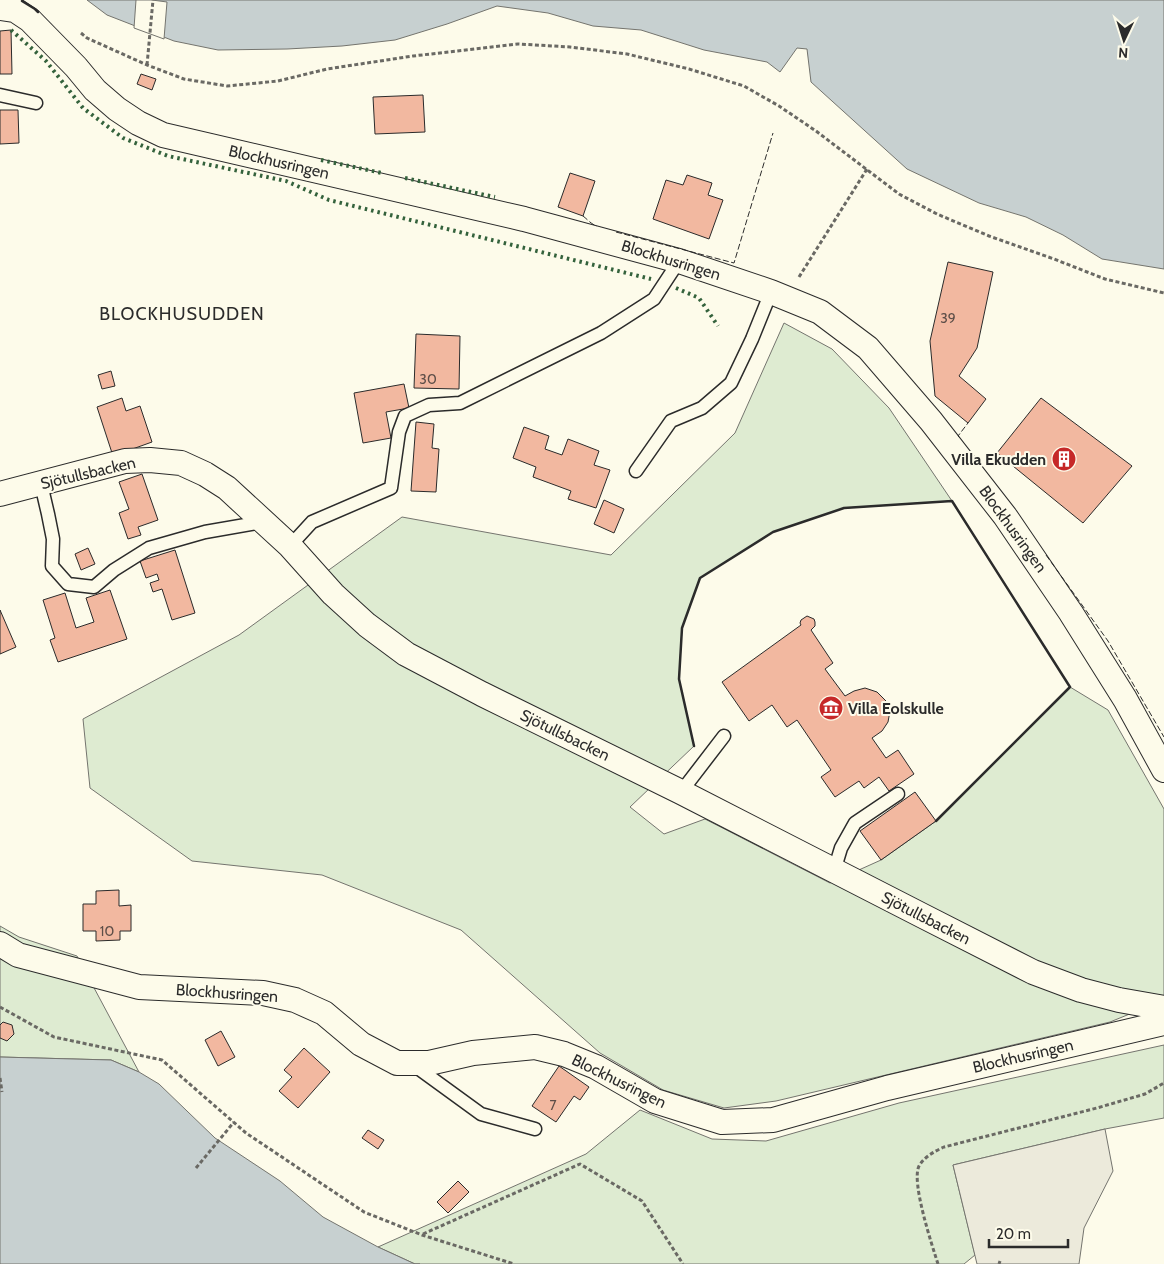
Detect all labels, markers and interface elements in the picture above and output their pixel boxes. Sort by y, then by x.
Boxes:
north arrow [1099,15,1149,65]
text: N [1118,44,1129,62]
street label: Blockhusringen [227,141,331,183]
street label: Blockhusringen [619,236,723,284]
district label: BLOCKHUSUDDEN [99,303,265,325]
house number: 39 [940,309,956,327]
house number: 30 [419,370,437,388]
building icon: Villa Ekudden [1051,446,1077,472]
place label: Villa Ekudden [951,450,1046,469]
street label: Sjötullsbacken [39,453,137,493]
street label: Blockhusringen [975,482,1051,576]
museum icon: Villa Eolskulle [818,695,844,721]
place label: Villa Eolskulle [848,699,944,718]
street label: Sjötullsbacken [517,705,613,765]
street label: Sjötullsbacken [878,888,974,949]
house number: 10 [100,922,114,940]
street label: Blockhusringen [175,980,279,1006]
street label: Blockhusringen [971,1035,1075,1077]
street label: Blockhusringen [569,1050,669,1112]
house number: 7 [549,1096,557,1114]
scale bar [989,1216,1068,1248]
text: 20 m [996,1225,1031,1243]

